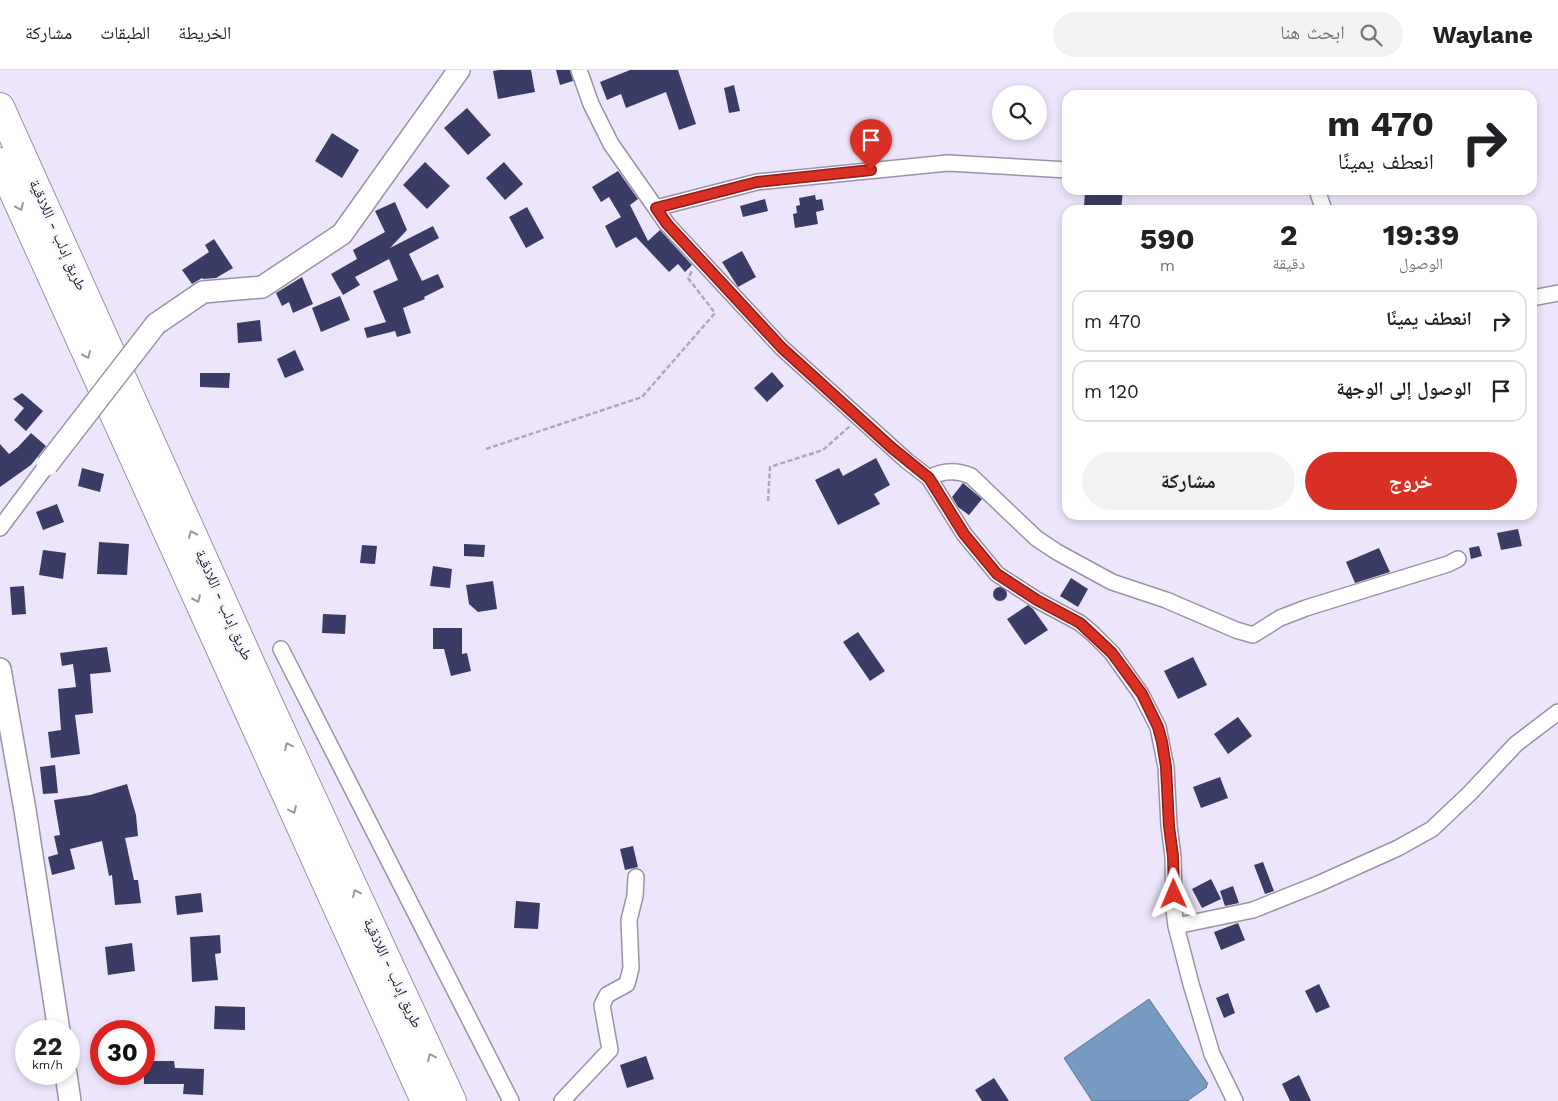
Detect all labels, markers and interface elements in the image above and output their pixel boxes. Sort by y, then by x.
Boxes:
search box [1053,12,1403,57]
text: ابحث هنا [1280,21,1345,44]
icon: search [1357,21,1385,49]
text: Waylane [1433,21,1533,49]
text: مشاركة [25,22,72,43]
text: الطبقات [100,22,150,43]
text: الخريطة [178,22,231,43]
map controls [992,85,1047,140]
button: search [992,85,1047,140]
text: 470 m [1327,103,1434,145]
icon: right [1452,110,1517,175]
pin [850,119,892,170]
icon: arrive [857,126,885,154]
text: انعطف يمينًا [1338,149,1434,174]
street label: طريق إدلب - اللاذقية [25,177,91,294]
one-way arrow [14,201,24,210]
text: 2 [1280,217,1298,252]
text: 19:39 [1383,217,1459,252]
text: 590 [1140,221,1195,256]
text: دقيقة [1273,254,1305,273]
text: الوصول [1399,254,1443,273]
text: m [1160,256,1175,275]
text: انعطف يمينًا [1386,307,1472,330]
icon: right [1487,307,1515,335]
text: 470 m [1084,310,1141,333]
one-way arrow [80,350,91,359]
text: الوصول إلى الوجهة [1336,377,1472,400]
icon: arrive [1487,377,1515,405]
text: 120 m [1084,380,1139,403]
button: مشاركة [1082,452,1295,510]
button: خروج [1305,452,1517,510]
one-way arrow [188,530,199,539]
street label: طريق إدلب - اللاذقية [191,547,257,664]
one-way arrow [190,594,201,603]
one-way arrow [284,742,294,751]
one-way arrow [286,805,297,814]
position arrow [1147,867,1199,919]
one-way arrow [352,889,362,898]
street label: طريق إدلب - اللاذقية [359,915,426,1031]
speed limit sign: 30 [90,1020,155,1085]
text: 22 [33,1032,62,1061]
one-way arrow [427,1053,437,1062]
text: km/h [32,1058,63,1072]

